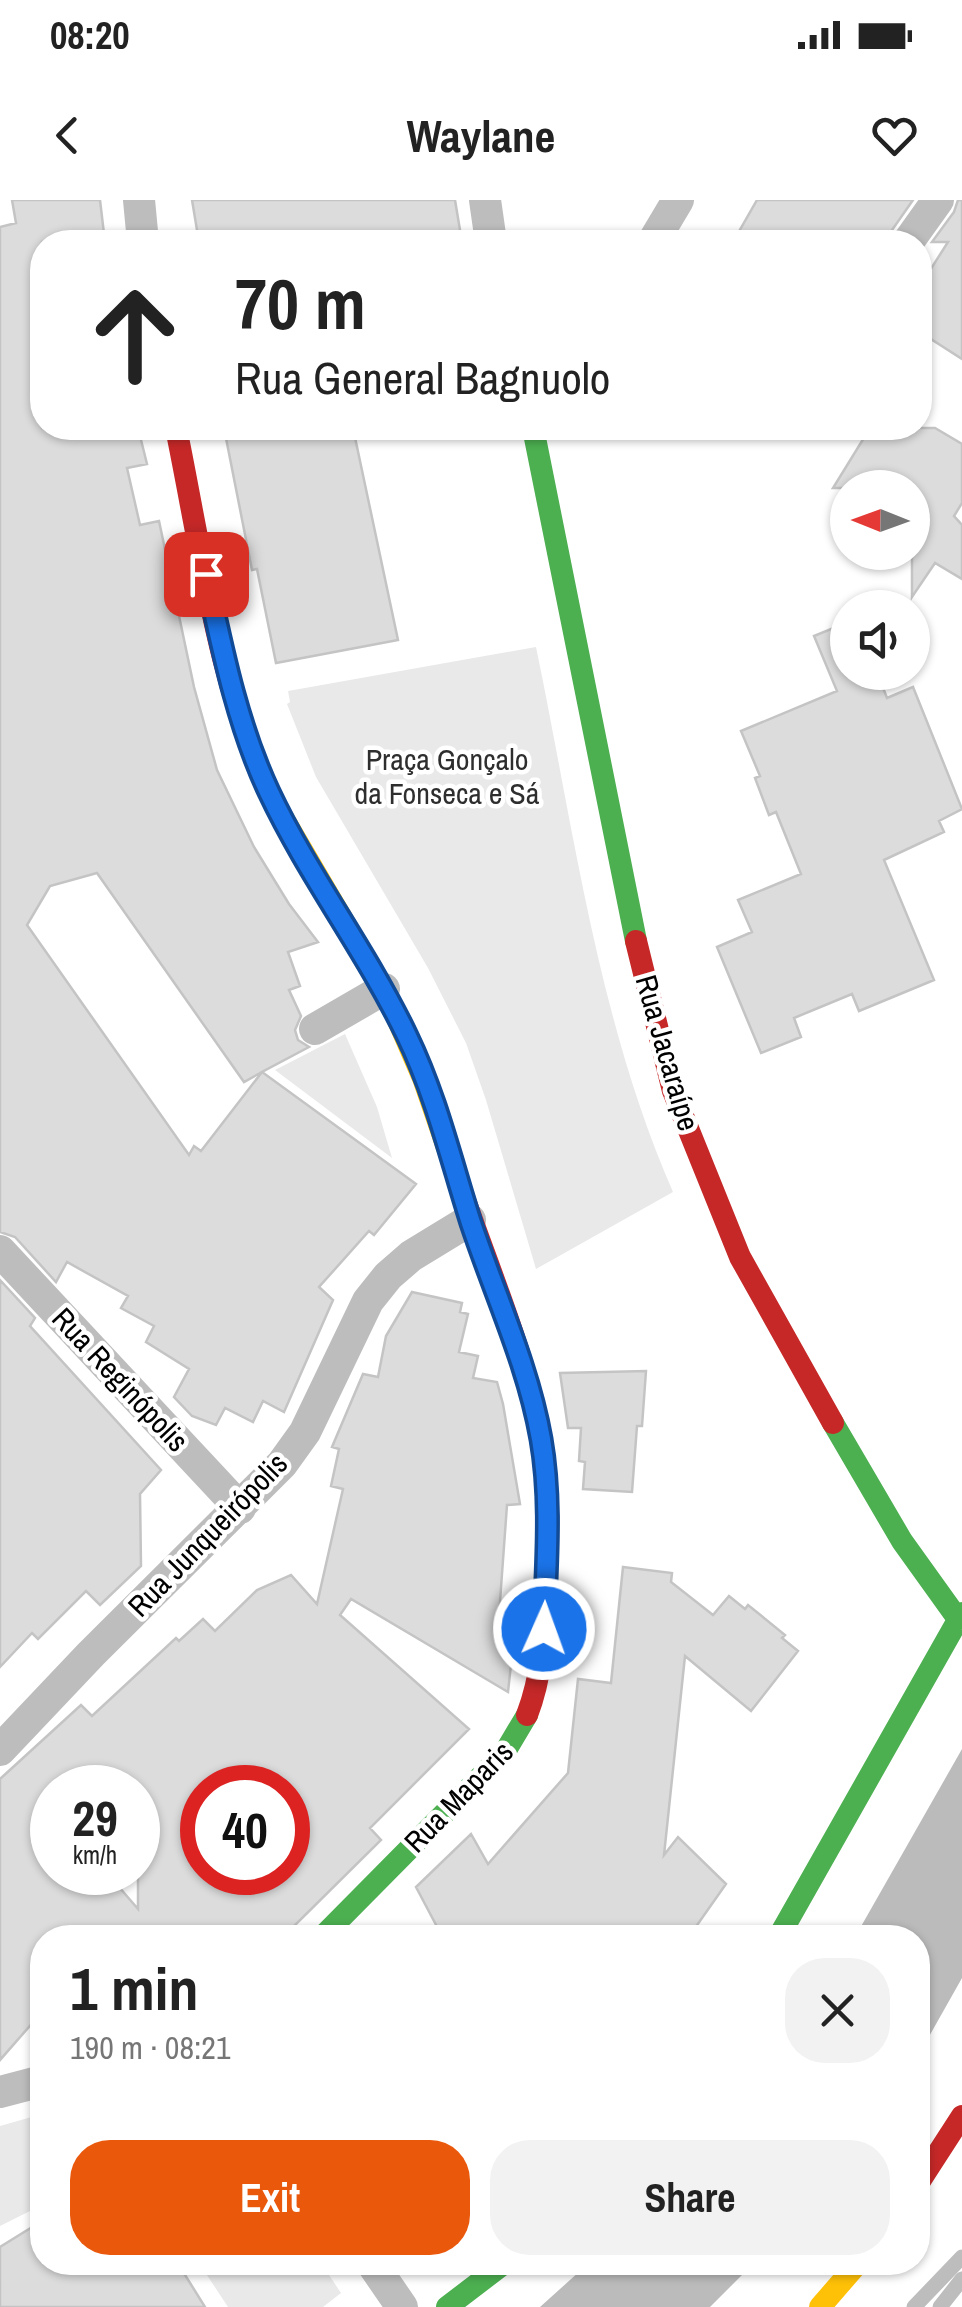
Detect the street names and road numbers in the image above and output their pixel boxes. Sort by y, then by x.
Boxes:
street label: Rua Jacaraípe [627,970,709,1135]
street label: Rua Reginópolis [44,1299,198,1460]
street label: Rua Junqueirópolis [119,1444,296,1625]
street label: Rua Maparis [395,1732,522,1861]

